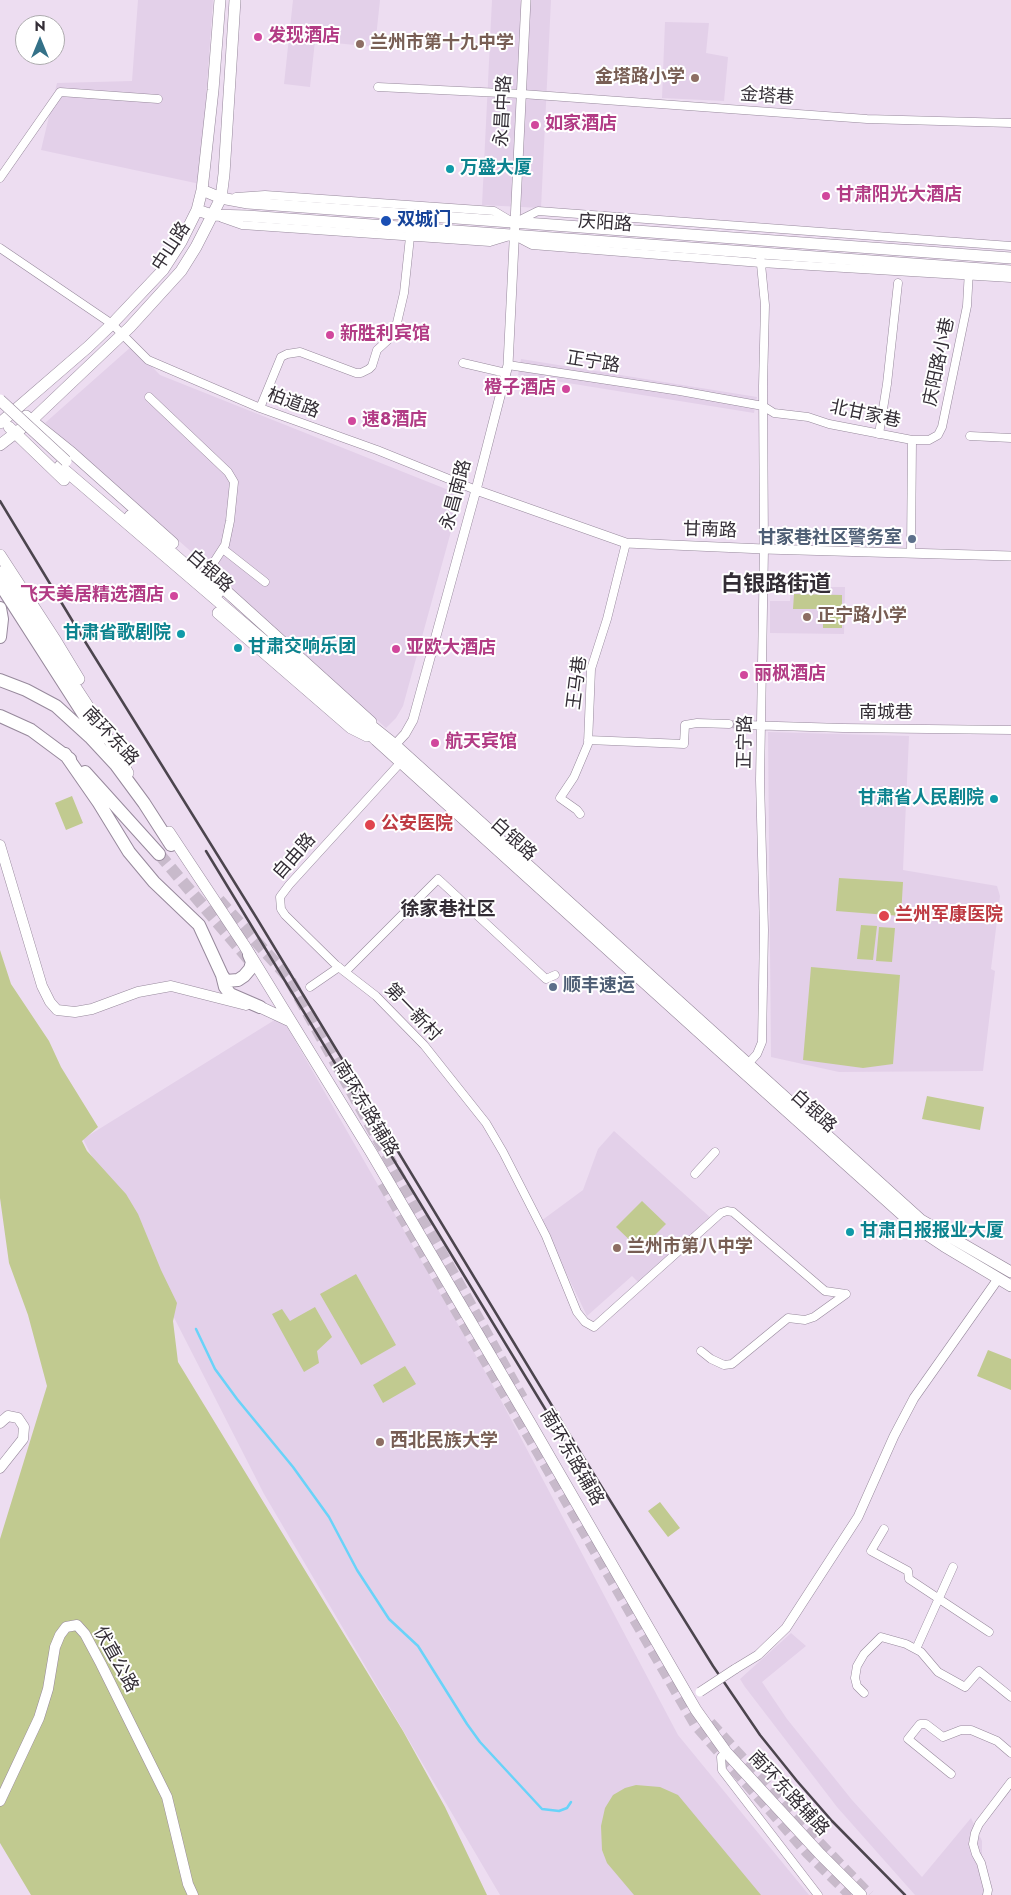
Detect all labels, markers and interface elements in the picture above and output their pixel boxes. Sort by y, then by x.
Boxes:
north arrow [15,15,65,65]
text: N [34,16,46,36]
place label: 发现酒店 [268,26,340,48]
marker: 发现酒店 [252,31,264,43]
place label: 兰州市第十九中学 [370,33,514,55]
marker: 兰州市第十九中学 [354,38,366,50]
place label: 金塔路小学 [595,67,685,89]
marker: 金塔路小学 [689,72,701,84]
street label: 永昌中路 [491,74,517,148]
street label: 金塔巷 [739,84,795,110]
place label: 如家酒店 [545,114,617,136]
marker: 如家酒店 [529,119,541,131]
place label: 万盛大厦 [460,158,532,180]
marker: 万盛大厦 [444,163,456,175]
place label: 甘肃阳光大酒店 [836,185,962,207]
marker: 甘肃阳光大酒店 [820,190,832,202]
place label: 双城门 [397,210,451,232]
street label: 庆阳路 [577,211,633,237]
marker: 双城门 [379,214,393,228]
street label: 中山路 [148,218,196,276]
street label: 庆阳路小巷 [920,316,960,408]
place label: 新胜利宾馆 [340,324,430,346]
marker: 新胜利宾馆 [324,329,336,341]
street label: 正宁路 [565,348,621,378]
place label: 橙子酒店 [484,378,556,400]
marker: 橙子酒店 [560,383,572,395]
street label: 柏道路 [264,385,322,423]
street label: 北甘家巷 [828,397,902,433]
place label: 速8酒店 [362,410,427,432]
marker: 速8酒店 [346,415,358,427]
street label: 永昌南路 [437,457,477,533]
street label: 甘南路 [683,519,737,543]
place label: 甘家巷社区警务室 [758,528,902,550]
marker: 甘家巷社区警务室 [906,533,918,545]
street label: 白银路 [182,546,236,598]
district label: 白银路街道 [721,573,831,599]
place label: 飞天美居精选酒店 [20,585,164,607]
marker: 飞天美居精选酒店 [168,590,180,602]
place label: 正宁路小学 [817,606,907,628]
marker: 正宁路小学 [801,611,813,623]
place label: 甘肃省歌剧院 [63,623,171,645]
marker: 甘肃省歌剧院 [175,628,187,640]
place label: 甘肃交响乐团 [248,637,356,659]
place label: 亚欧大酒店 [406,638,496,660]
marker: 甘肃交响乐团 [232,642,244,654]
marker: 亚欧大酒店 [390,643,402,655]
street label: 王马巷 [564,655,592,711]
place label: 丽枫酒店 [754,664,826,686]
marker: 丽枫酒店 [738,669,750,681]
street label: 南环东路 [78,703,142,771]
street label: 南城巷 [859,703,913,725]
street label: 正宁路 [735,715,757,769]
place label: 航天宾馆 [445,732,517,754]
marker: 航天宾馆 [429,737,441,749]
place label: 甘肃省人民剧院 [858,788,984,810]
marker: 甘肃省人民剧院 [988,793,1000,805]
place label: 公安医院 [381,814,453,836]
street label: 白银路 [486,814,540,866]
marker: 公安医院 [363,818,377,832]
street label: 自由路 [269,830,321,884]
district label: 徐家巷社区 [401,899,495,921]
place label: 兰州军康医院 [895,905,1003,927]
marker: 兰州军康医院 [877,909,891,923]
place label: 顺丰速运 [563,976,635,998]
street label: 第一新村 [379,980,445,1046]
marker: 顺丰速运 [547,981,559,993]
street label: 南环东路辅路 [328,1057,402,1161]
street label: 白银路 [786,1086,840,1138]
place label: 甘肃日报报业大厦 [860,1221,1004,1243]
marker: 甘肃日报报业大厦 [844,1226,856,1238]
place label: 兰州市第八中学 [627,1237,753,1259]
marker: 兰州市第八中学 [611,1242,623,1254]
street label: 南环东路辅路 [535,1406,607,1510]
place label: 西北民族大学 [390,1431,498,1453]
marker: 西北民族大学 [374,1436,386,1448]
street label: 伏直公路 [88,1623,142,1697]
street label: 南环东路辅路 [743,1747,833,1841]

